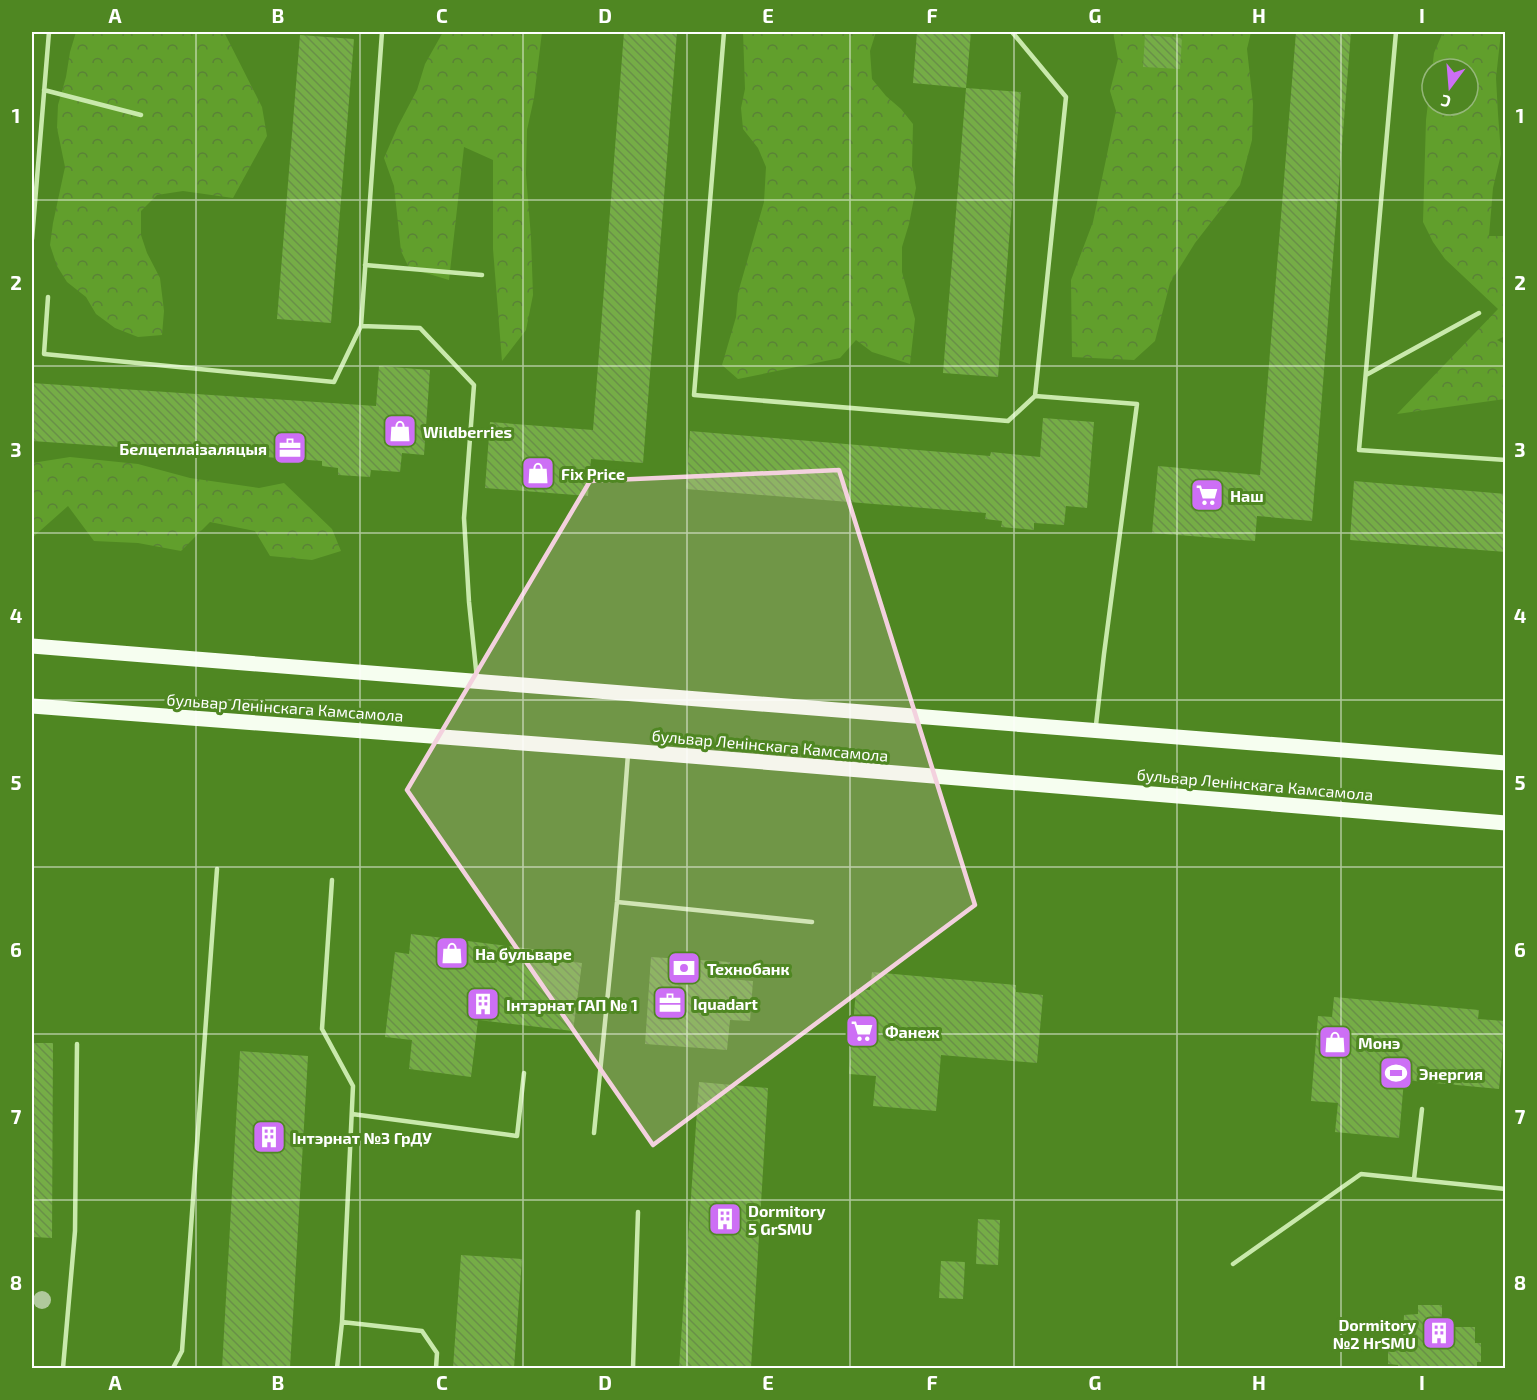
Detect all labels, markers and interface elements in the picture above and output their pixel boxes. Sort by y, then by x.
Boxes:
text: A [108,3,122,27]
text: B [272,3,284,27]
text: C [436,3,448,27]
text: D [598,3,612,27]
text: E [762,3,774,27]
text: F [926,3,938,27]
text: G [1089,3,1101,27]
text: H [1252,3,1266,27]
text: I [1419,3,1425,27]
north arrow [1420,57,1480,117]
text: С [1439,91,1453,112]
text: 1 [12,103,20,127]
text: 1 [1516,103,1524,127]
text: 2 [10,270,22,294]
text: 2 [1514,270,1526,294]
shop icon: Wildberries [382,413,418,449]
place label: Wildberries [423,422,512,441]
office icon: Белцеплаізаляцыя [272,430,308,466]
text: 3 [10,437,22,461]
text: 3 [1514,437,1526,461]
place label: Белцеплаізаляцыя [119,439,267,458]
shop icon: Fix Price [520,455,556,491]
place label: Fix Price [561,464,625,483]
supermarket icon: Наш [1189,477,1225,513]
place label: Наш [1230,486,1264,505]
text: 4 [10,603,23,627]
text: 4 [1514,603,1527,627]
street label: бульвар Ленінскага Камсамола [166,689,404,726]
street label: бульвар Ленінскага Камсамола [651,725,889,766]
street label: бульвар Ленінскага Камсамола [1136,764,1374,805]
text: 5 [10,770,22,794]
text: 5 [1514,770,1526,794]
shop icon: На бульваре [434,935,470,971]
text: 6 [10,937,22,961]
text: 6 [1514,937,1526,961]
place label: На бульваре [475,944,572,963]
bank icon: Технобанк [666,950,702,986]
place label: Технобанк [707,959,790,978]
office icon: Iquadart [652,985,688,1021]
building icon: Інтэрнат ГАП № 1 [465,986,501,1022]
place label: Iquadart [693,994,758,1013]
place label: Інтэрнат ГАП № 1 [506,995,638,1014]
supermarket icon: Фанеж [844,1013,880,1049]
place label: Фанеж [885,1022,940,1041]
shop icon: Монэ [1317,1024,1353,1060]
place label: Монэ [1358,1033,1400,1052]
sports icon: Энергия [1378,1055,1414,1091]
place label: Энергия [1419,1064,1483,1083]
text: 7 [11,1104,22,1128]
text: 7 [1515,1104,1526,1128]
building icon: Інтэрнат №3 ГрДУ [251,1119,287,1155]
place label: Інтэрнат №3 ГрДУ [292,1128,432,1147]
building icon: Dormitory 5 GrSMU [707,1201,743,1237]
place label: Dormitory 5 GrSMU [748,1201,826,1238]
text: 8 [10,1270,22,1294]
text: 8 [1514,1270,1526,1294]
place label: Dormitory №2 HrSMU [1333,1315,1416,1352]
building icon: Dormitory №2 HrSMU [1421,1315,1457,1351]
text: A [108,1370,122,1394]
text: B [272,1370,284,1394]
text: C [436,1370,448,1394]
text: D [598,1370,612,1394]
text: E [762,1370,774,1394]
text: F [926,1370,938,1394]
text: G [1089,1370,1101,1394]
text: H [1252,1370,1266,1394]
text: I [1419,1370,1425,1394]

